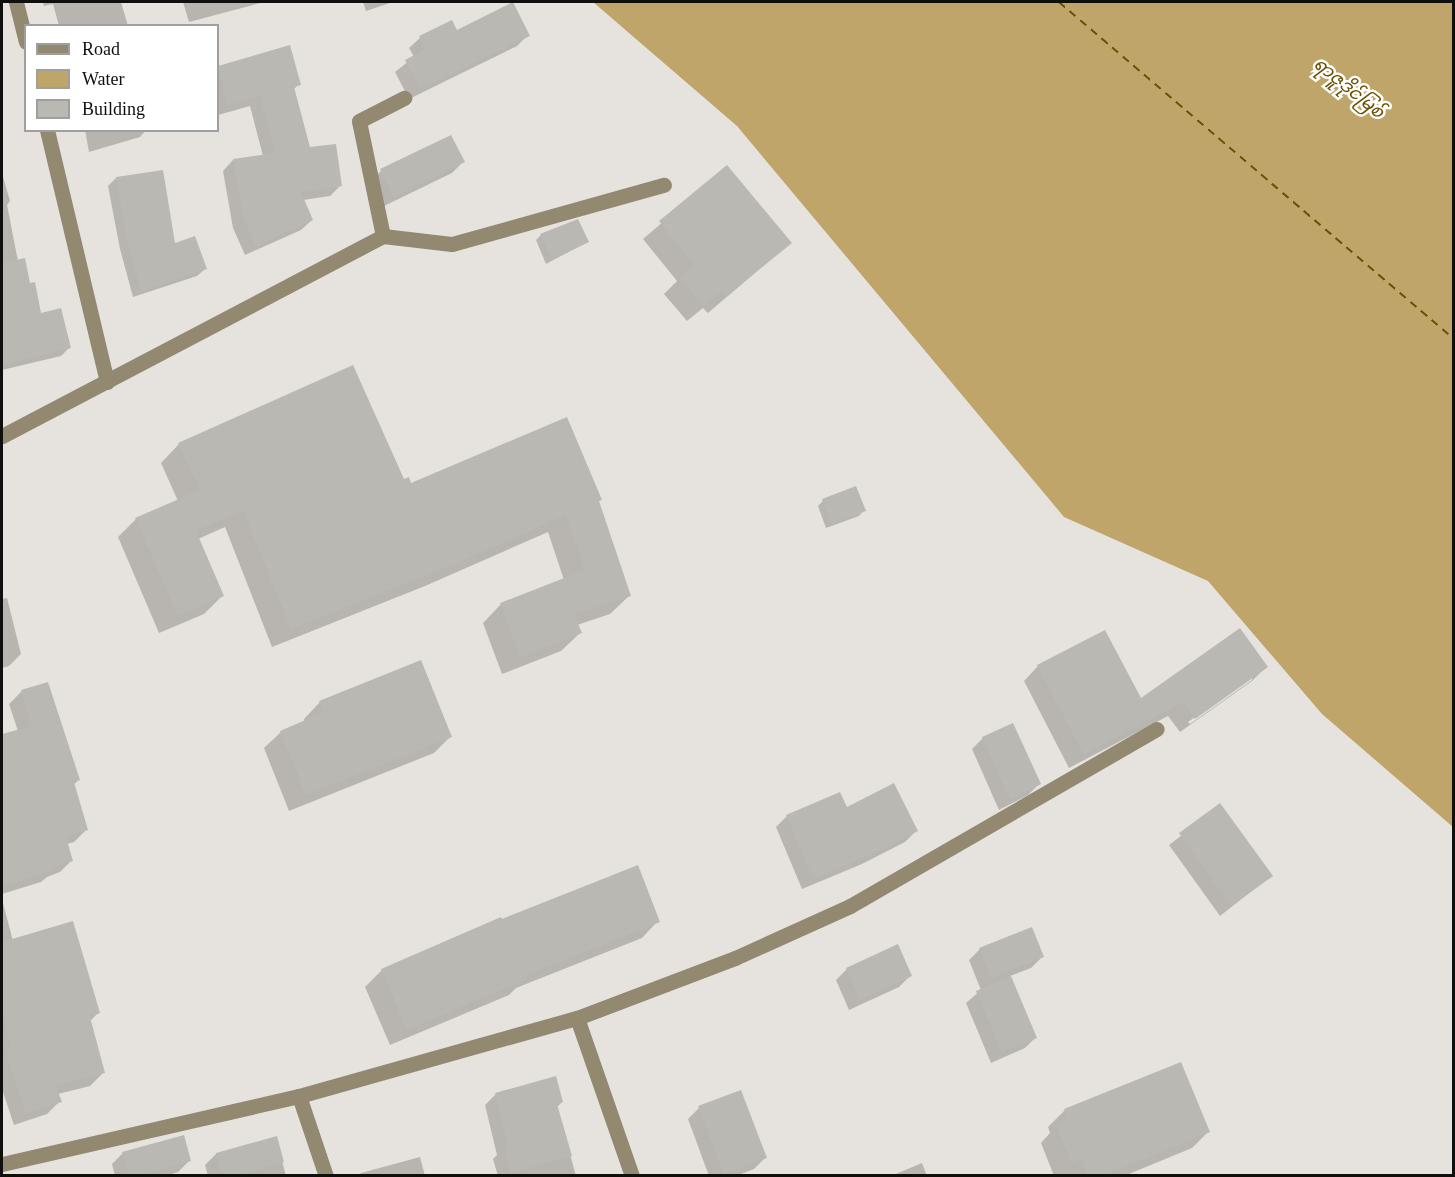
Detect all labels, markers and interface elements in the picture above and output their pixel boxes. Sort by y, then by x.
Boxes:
legend [24,24,219,132]
text: Road [82,39,120,59]
water label: ရာဇူဒိုင်မြစ် [1309,53,1389,123]
text: Water [82,69,125,89]
text: Building [82,99,145,119]

